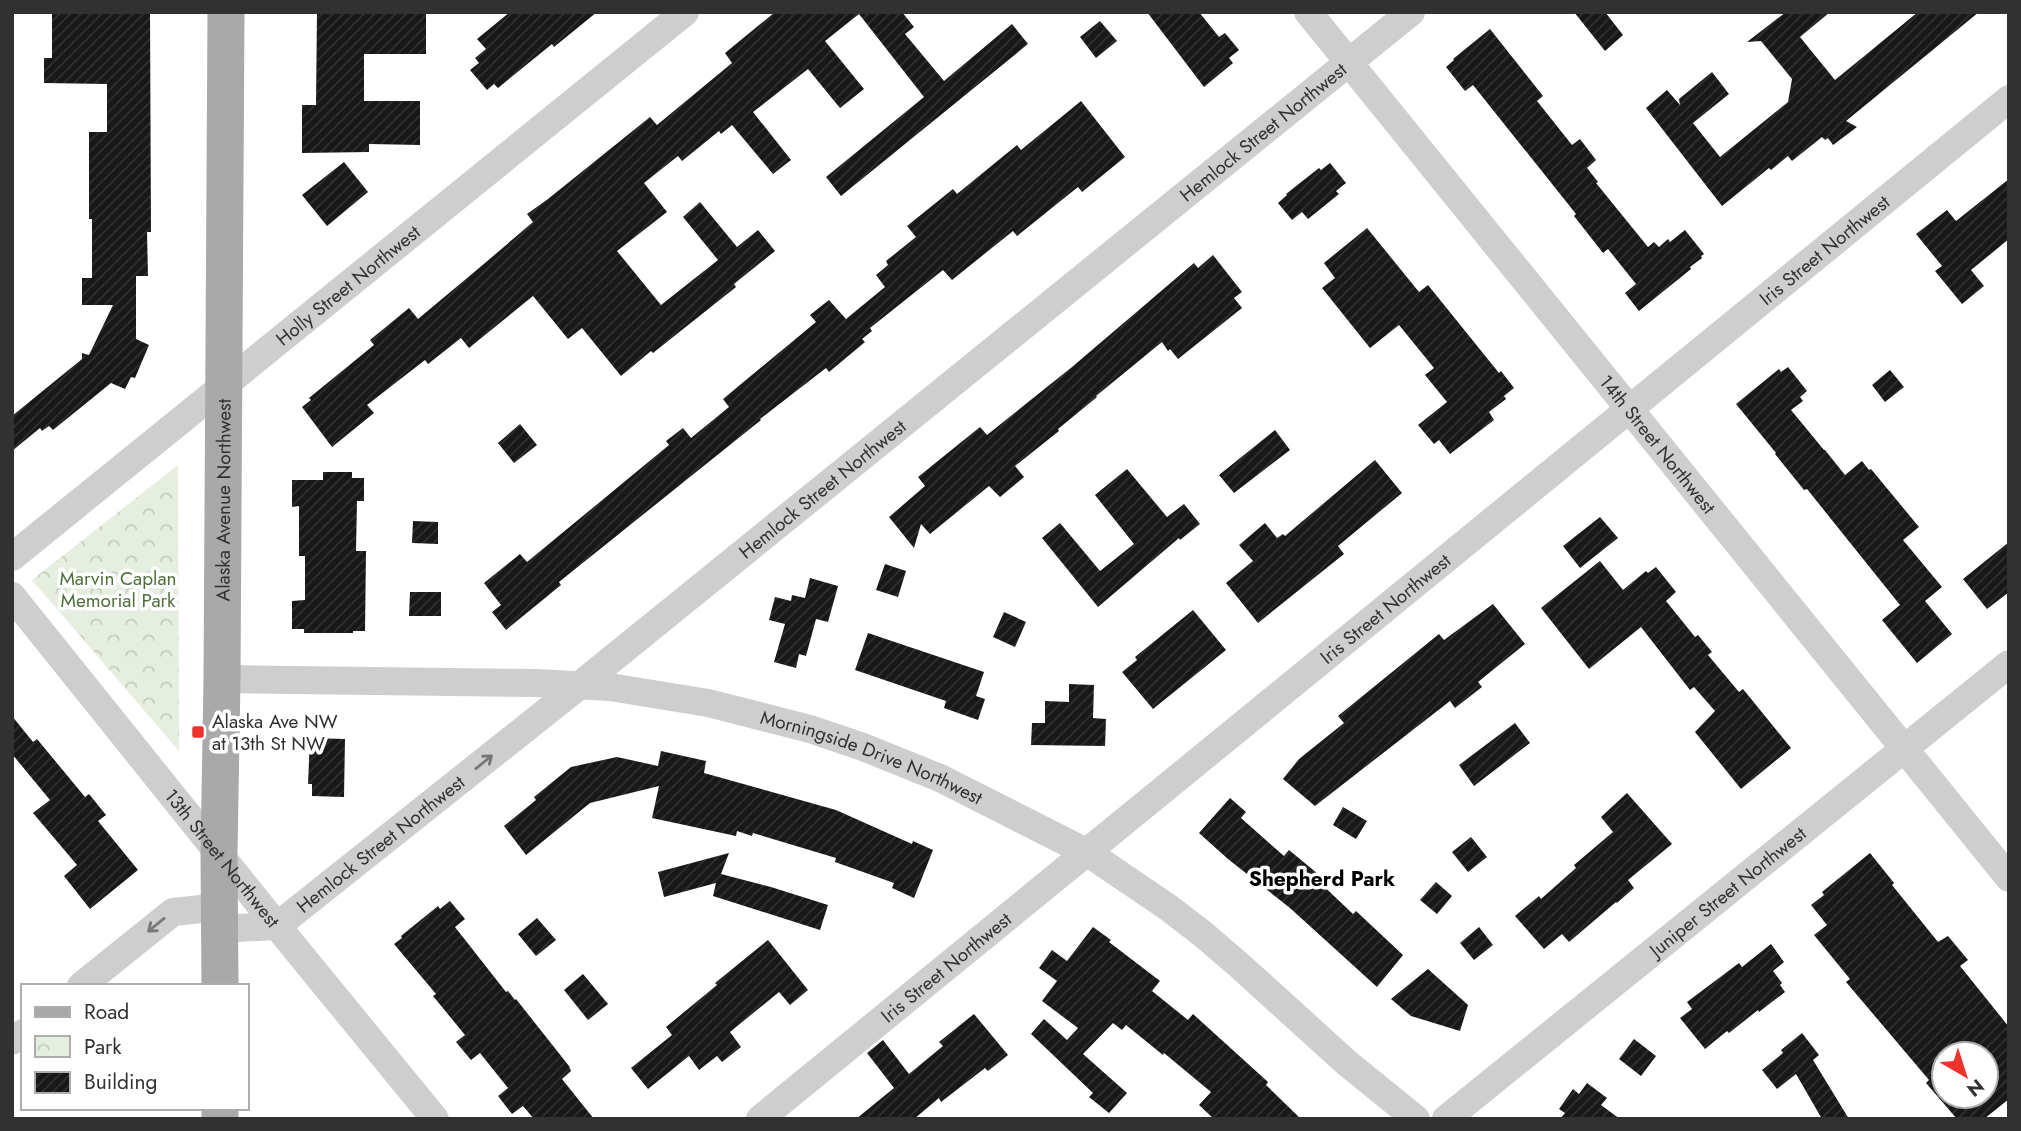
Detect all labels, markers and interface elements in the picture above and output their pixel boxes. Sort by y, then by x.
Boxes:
street label: Hemlock Street Northwest [1174,56,1353,208]
street label: Iris Street Northwest [1753,188,1896,311]
street label: Holly Street Northwest [270,218,426,352]
street label: 14th Street Northwest [1593,369,1723,520]
street label: Alaska Avenue Northwest [209,398,237,601]
street label: Hemlock Street Northwest [733,413,912,565]
street label: Iris Street Northwest [1314,547,1456,670]
park label: Marvin Caplan Memorial Park [59,565,177,614]
street label: Morningside Drive Northwest [758,703,988,811]
place label: Alaska Ave NW at 13th St NW [212,708,338,757]
marker: Alaska Ave NW at 13th St NW [190,724,206,740]
one-way arrow [475,754,493,769]
street label: Hemlock Street Northwest [290,768,470,919]
street label: 13th Street Northwest [158,783,287,933]
street label: Juniper Street Northwest [1641,820,1812,965]
district label: Shepherd Park [1249,864,1395,894]
street label: Iris Street Northwest [875,905,1017,1029]
one-way arrow [148,918,166,933]
legend [21,984,248,1110]
text: Road [84,997,129,1027]
text: Park [84,1032,122,1062]
north arrow [1930,1040,2000,1110]
text: Building [84,1067,157,1097]
text: N [1961,1073,1990,1103]

